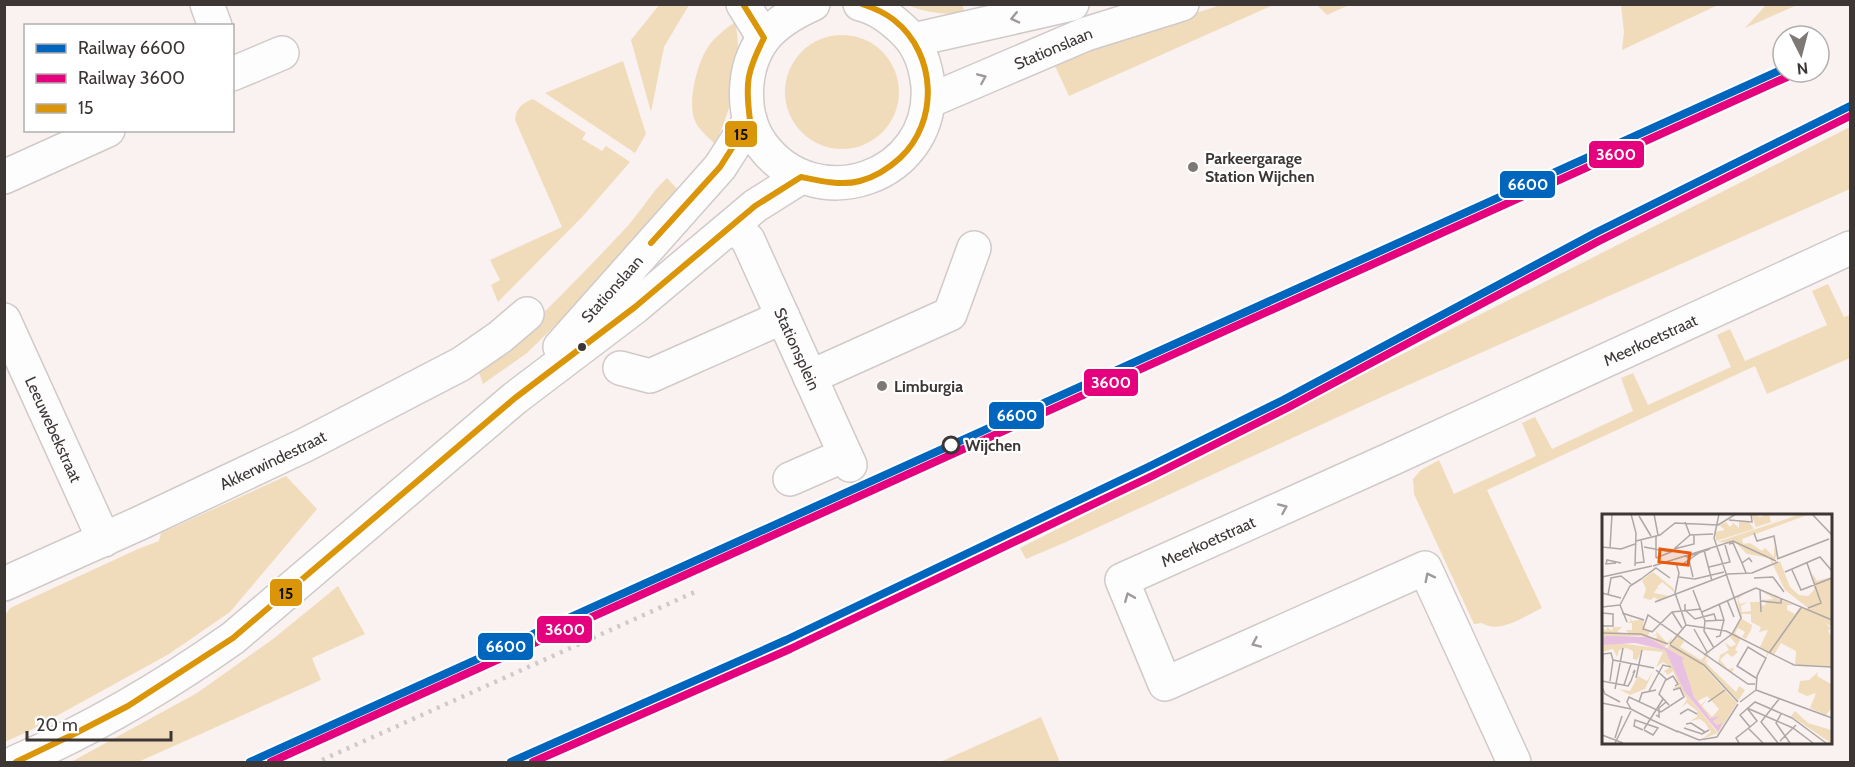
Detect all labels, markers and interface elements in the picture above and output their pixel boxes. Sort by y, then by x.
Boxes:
one-way arrow [1010,10,1020,23]
legend [24,24,234,132]
street label: Stationslaan [1011,24,1095,74]
north arrow [1771,24,1831,84]
text: Railway 6600 [78,37,185,59]
text: N [1796,58,1809,78]
text: Railway 3600 [78,67,185,89]
one-way arrow [976,73,987,85]
text: 15 [78,97,94,119]
line badge: 15 [724,120,758,148]
text: 15 [734,125,748,144]
line badge: 3600 [1588,140,1645,169]
text: 3600 [1596,145,1636,164]
place label: Parkeergarage Station Wijchen [1205,149,1315,186]
marker: Parkeergarage Station Wijchen [1186,160,1200,174]
line badge: 6600 [1499,170,1556,199]
text: 6600 [1508,175,1548,194]
street label: Stationslaan [577,252,647,326]
street label: Stationsplein [770,305,824,393]
street label: Meerkoetstraat [1601,310,1701,370]
unlabelled marker [576,341,588,353]
line badge: 3600 [1083,368,1139,397]
text: 3600 [1091,373,1131,392]
street label: Leeuwebekstraat [21,374,86,486]
place label: Limburgia [894,377,963,396]
marker: Limburgia [875,379,889,393]
line badge: 6600 [988,401,1045,430]
text: 6600 [997,406,1037,425]
street label: Akkerwindestraat [217,426,330,494]
marker: Wijchen [942,436,960,454]
place label: Wijchen [965,436,1021,455]
one-way arrow [1276,503,1287,515]
street label: Meerkoetstraat [1158,512,1259,571]
inset map [1602,514,1831,743]
one-way arrow [1425,573,1437,584]
line badge: 15 [269,578,303,607]
text: 15 [279,584,293,603]
one-way arrow [1124,592,1136,603]
line badge: 3600 [536,615,593,644]
text: 3600 [545,620,585,639]
line badge: 6600 [477,632,534,661]
one-way arrow [1252,636,1263,648]
text: 6600 [486,637,526,656]
scale bar [27,704,171,742]
text: 20 m [36,714,78,736]

